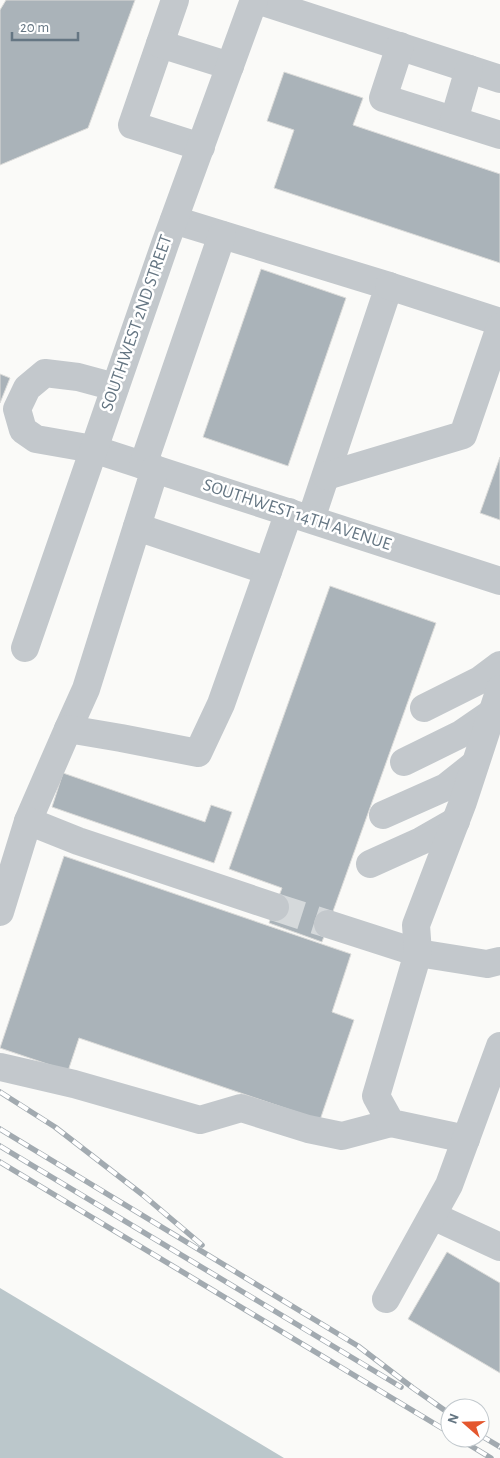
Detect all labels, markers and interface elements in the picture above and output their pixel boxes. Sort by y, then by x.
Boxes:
scale bar [12,10,79,42]
text: 20 m [20,20,49,35]
street label: SOUTHWEST 2ND STREET [98,232,176,413]
street label: SOUTHWEST 14TH AVENUE [201,476,394,554]
north arrow [440,1398,490,1448]
text: N [445,1412,462,1426]

